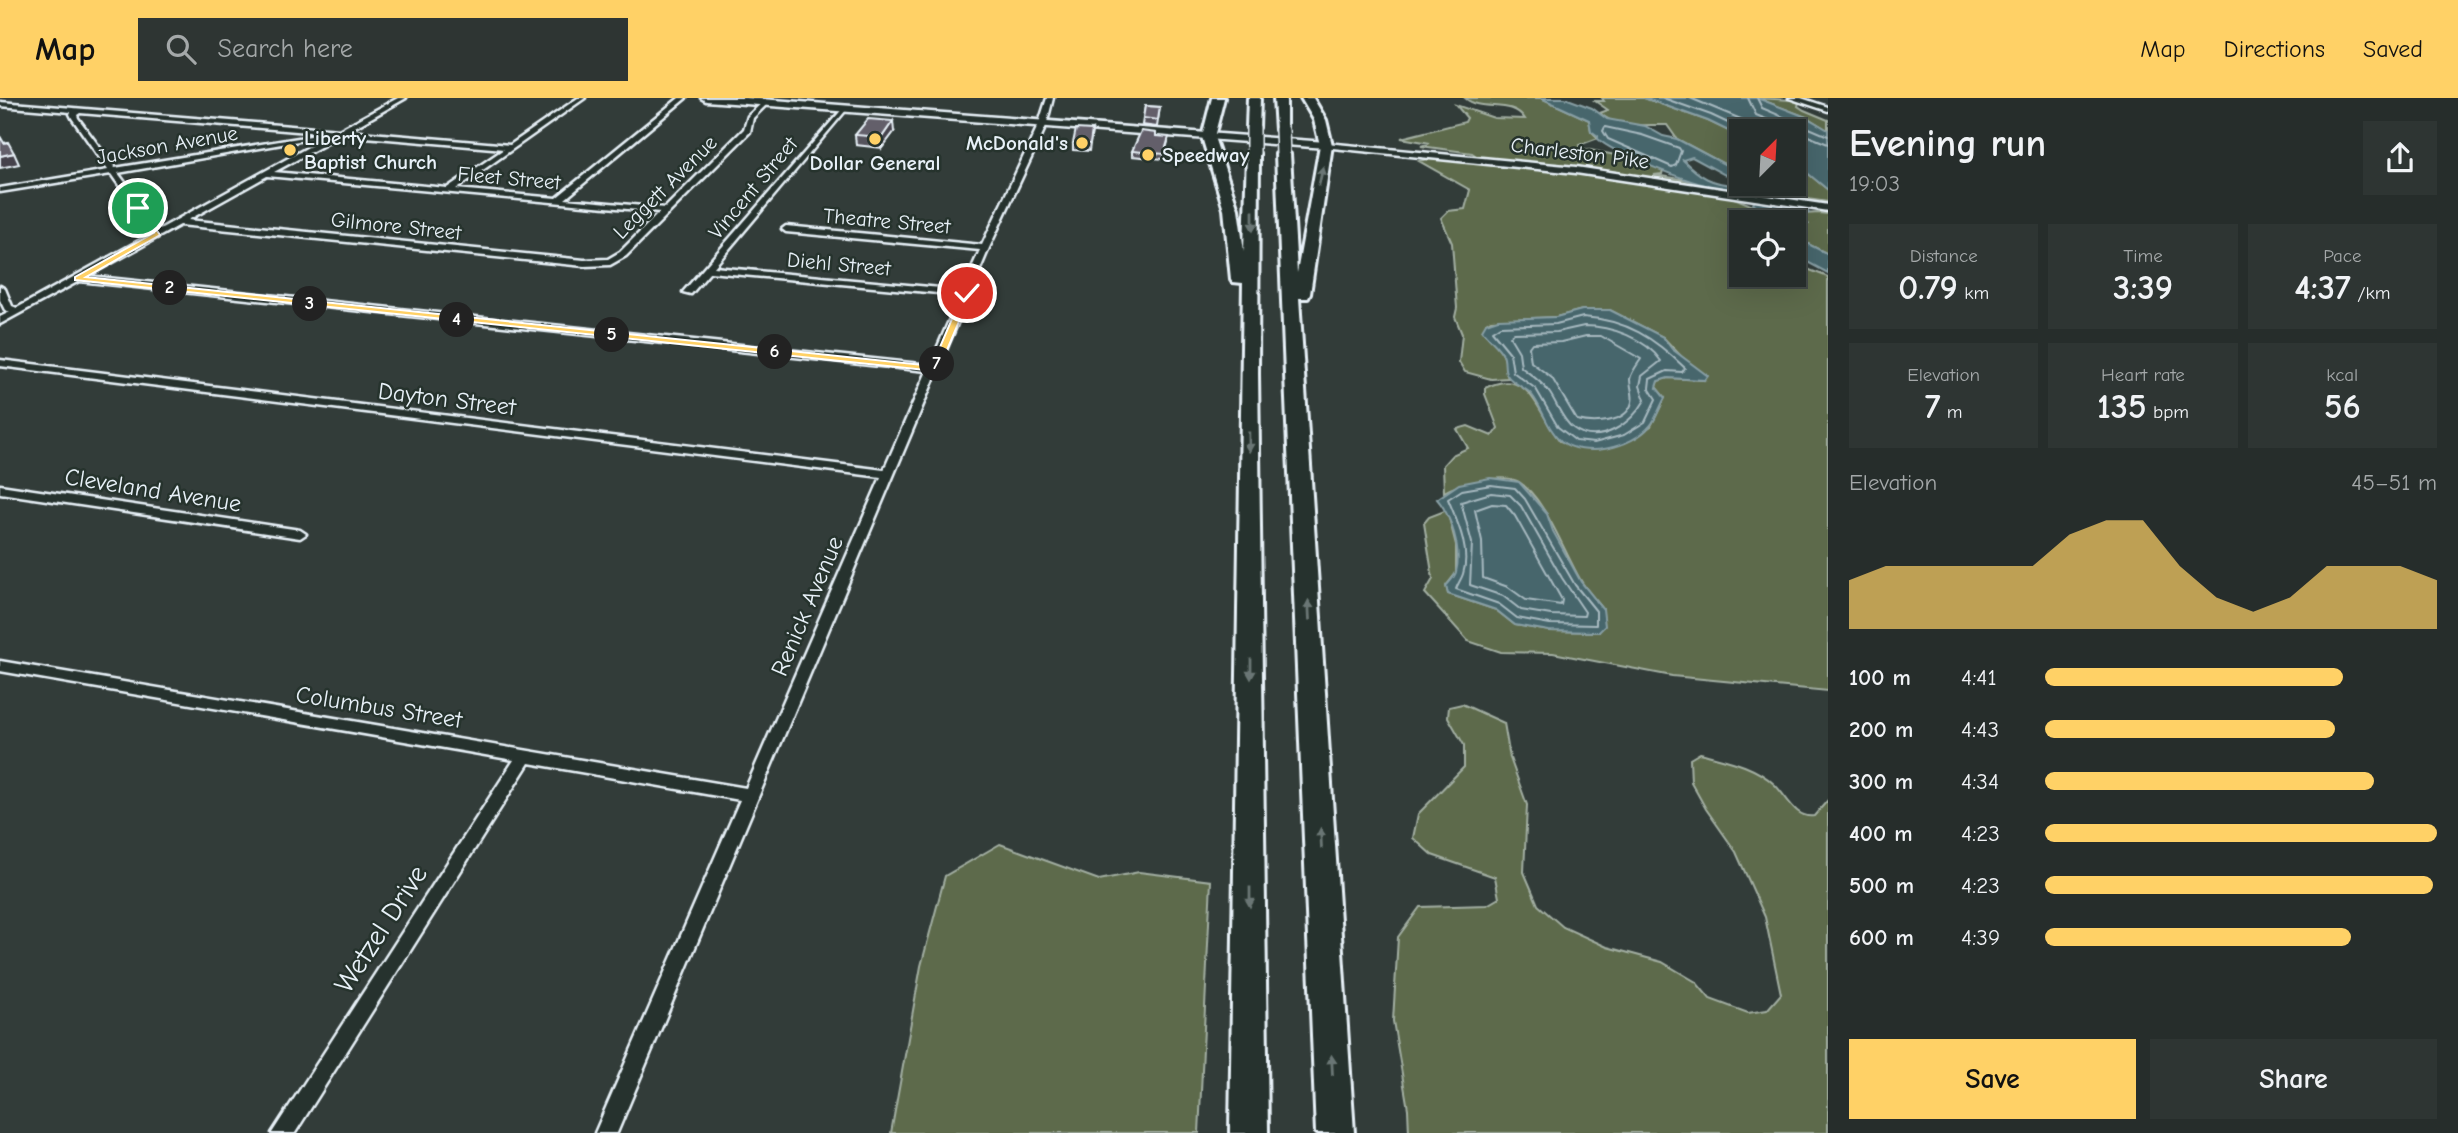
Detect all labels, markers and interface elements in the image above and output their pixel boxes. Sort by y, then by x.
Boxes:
search box [138,18,628,81]
text: Map [35,30,96,68]
icon: search [162,30,200,68]
text: Search here [218,34,353,64]
text: Map [2140,35,2186,63]
text: Directions [2224,35,2325,63]
text: Saved [2363,35,2423,63]
north arrow [1729,119,1806,196]
map controls [1729,119,1806,287]
street label: Jackson Avenue [94,121,240,169]
button: share [2363,121,2437,195]
text: Evening run [1849,122,2046,166]
place label: Liberty Baptist Church [304,126,437,174]
street label: Leggett Avenue [608,130,722,244]
street label: Vincent Street [703,131,803,244]
marker: Dollar General [867,131,883,147]
place label: McDonald's [966,131,1068,155]
street label: Charleston Pike [1510,133,1650,173]
marker: McDonald's [1074,135,1090,151]
marker: Liberty Baptist Church [282,142,298,158]
place label: Speedway [1162,143,1250,167]
marker: Speedway [1140,147,1156,163]
place label: Dollar General [810,151,940,175]
street label: Fleet Street [456,162,563,195]
one-way arrow [1316,165,1327,187]
text: 19:03 [1849,170,1900,197]
pin [108,178,168,238]
icon: arrive [119,189,157,227]
street label: Theatre Street [822,203,953,239]
street label: Gilmore Street [330,207,463,245]
one-way arrow [1247,210,1259,232]
button: locate [1729,210,1806,287]
text: Distance [1910,245,1978,267]
text: Time [2123,245,2163,267]
text: Pace [2323,245,2361,267]
street label: Diehl Street [786,248,893,281]
pin [937,263,997,323]
text: 0.79 [1898,267,1958,308]
text: 3:39 [2113,267,2173,308]
text: 4:37 [2294,267,2351,308]
pin: 2 [152,270,188,306]
icon: check [948,274,986,312]
text: 2 [165,276,174,298]
text: km [1958,282,1989,304]
text: /km [2351,282,2390,304]
pin: 3 [292,286,328,322]
text: 3 [305,292,314,314]
pin: 4 [440,302,475,338]
text: 4 [452,308,461,330]
pin: 5 [594,317,630,352]
text: 5 [606,323,617,345]
pin: 6 [758,334,792,370]
text: 6 [770,340,779,362]
pin: 7 [920,346,954,382]
text: 7 [932,352,941,374]
text: Elevation [1907,364,1980,386]
text: Heart rate [2101,364,2185,386]
text: kcal [2326,364,2358,386]
street label: Dayton Street [377,377,519,421]
text: 7 [1925,386,1941,427]
text: 135 [2097,386,2147,427]
text: 56 [2324,386,2361,427]
text: m [1941,401,1963,423]
text: bpm [2147,401,2189,423]
one-way arrow [1244,431,1255,453]
street label: Cleveland Avenue [63,462,243,518]
text: Elevation [1849,469,1937,496]
text: 45–51 m [2351,469,2437,496]
street label: Renick Avenue [765,532,849,680]
one-way arrow [1304,599,1315,621]
one-way arrow [1245,659,1257,681]
text: 100 m [1849,664,1911,691]
text: 4:41 [1961,664,1997,691]
street label: Columbus Street [294,680,465,734]
text: 200 m [1849,716,1913,743]
text: 4:43 [1961,716,1999,743]
text: 300 m [1849,768,1913,795]
text: 4:34 [1961,768,1999,795]
text: 400 m [1849,820,1913,847]
text: 4:23 [1961,820,2000,847]
one-way arrow [1315,826,1326,848]
street label: Wetzel Drive [328,859,434,999]
text: 500 m [1849,872,1914,899]
text: 4:23 [1961,872,2000,899]
one-way arrow [1244,886,1256,908]
text: 600 m [1849,924,1914,951]
text: 4:39 [1961,924,2000,951]
button: Save [1849,1039,2136,1119]
button: Share [2150,1039,2437,1119]
one-way arrow [1326,1054,1337,1076]

